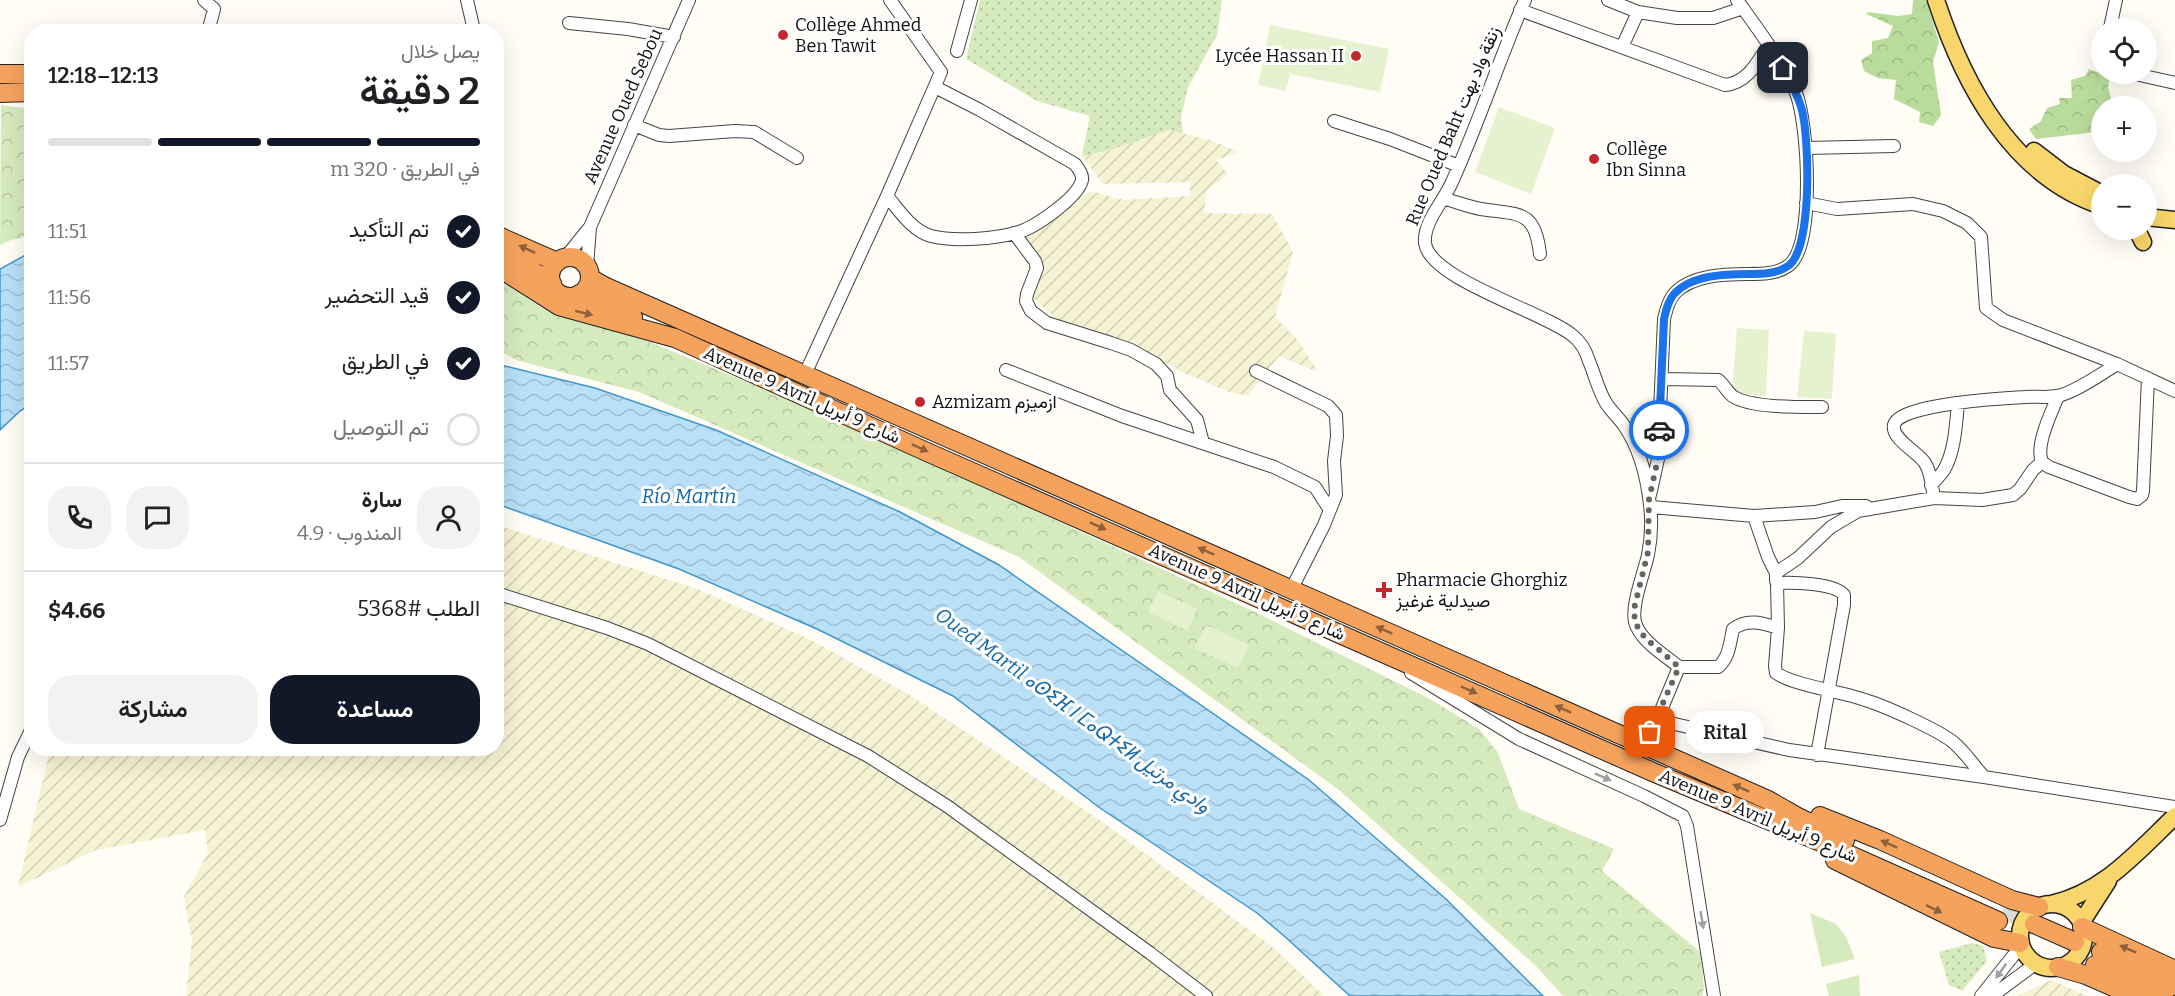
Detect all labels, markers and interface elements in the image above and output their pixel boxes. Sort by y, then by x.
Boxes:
place label: Collège Ahmed Ben Tawit [795,14,922,57]
map controls [2091,18,2157,240]
button: locate [2091,18,2157,84]
street label: Rue Oued Baht زنقة واد بهت [1401,23,1505,229]
street label: Avenue Oued Sebou [579,25,667,187]
marker: Collège Ahmed Ben Tawit [776,28,790,42]
text: يصل خلال [401,39,480,63]
pin [1757,42,1808,93]
place label: Lycée Hassan II [1215,45,1344,67]
marker: Lycée Hassan II [1349,49,1363,63]
icon: home [1766,51,1799,84]
text: 12:13–12:18 [48,62,159,89]
text: 2 دقيقة [359,68,480,114]
button: + [2091,96,2157,162]
place label: Collège Ibn Sinna [1606,138,1686,181]
marker: Collège Ibn Sinna [1587,152,1601,166]
text: في الطريق · 320 m [330,157,480,181]
button: − [2091,174,2157,240]
icon: check [447,215,480,248]
text: تم التأكيد [349,216,429,243]
text: 11:51 [48,219,87,243]
one-way arrow [518,244,535,253]
icon: check [447,281,480,314]
text: قيد التحضير [324,282,429,309]
text: 11:56 [48,285,91,309]
one-way arrow [575,309,593,318]
street label: Avenue 9 Avril شارع 9 أبريل [700,342,904,449]
icon: check [447,347,480,380]
text: في الطريق [342,348,429,375]
text: 11:57 [48,351,89,375]
place label: Azmizam ازميزم [932,391,1057,414]
marker: Azmizam ازميزم [913,395,927,409]
courier [1629,400,1689,460]
text: تم التوصيل [333,414,429,441]
icon: car [1643,414,1676,447]
one-way arrow [911,444,928,453]
water label: Río Martín [642,484,736,508]
button: phone [48,486,111,549]
button: chat [126,486,189,549]
text: سارة [361,486,402,513]
button: person [417,486,480,549]
text: المندوب · 4.9 [297,521,402,545]
one-way arrow [1090,522,1107,531]
street label: Avenue 9 Avril شارع 9 أبريل [1145,539,1349,646]
one-way arrow [1197,546,1215,556]
place label: Pharmacie Ghorghiz صيدلية غرغيز [1395,569,1567,612]
marker: Pharmacie Ghorghiz صيدلية غرغيز [1377,583,1391,597]
text: الطلب #5368 [357,595,480,622]
text: $4.66 [48,597,105,624]
water label: Oued Martil ⴰⵙⵉⴼ ⵏ ⵎⴰⵕⵜⵉⵍ وادي مرتيل [928,602,1215,821]
one-way arrow [1376,626,1393,635]
button: مشاركة [48,675,258,744]
button: مساعدة [270,675,480,744]
one-way arrow [1460,685,1478,695]
one-way arrow [1553,704,1571,714]
pin [1624,706,1675,757]
callout: Rital [1686,711,1764,753]
icon: bag [1633,715,1666,748]
text: Rital [1703,720,1747,744]
street label: Avenue 9 Avril شارع 9 أبريل [1655,764,1860,869]
one-way arrow [1595,772,1613,782]
one-way arrow [1733,783,1750,792]
one-way arrow [1879,839,1897,849]
one-way arrow [1926,905,1943,914]
one-way arrow [1697,911,1706,930]
one-way arrow [2119,944,2137,954]
one-way arrow [1995,963,2007,978]

